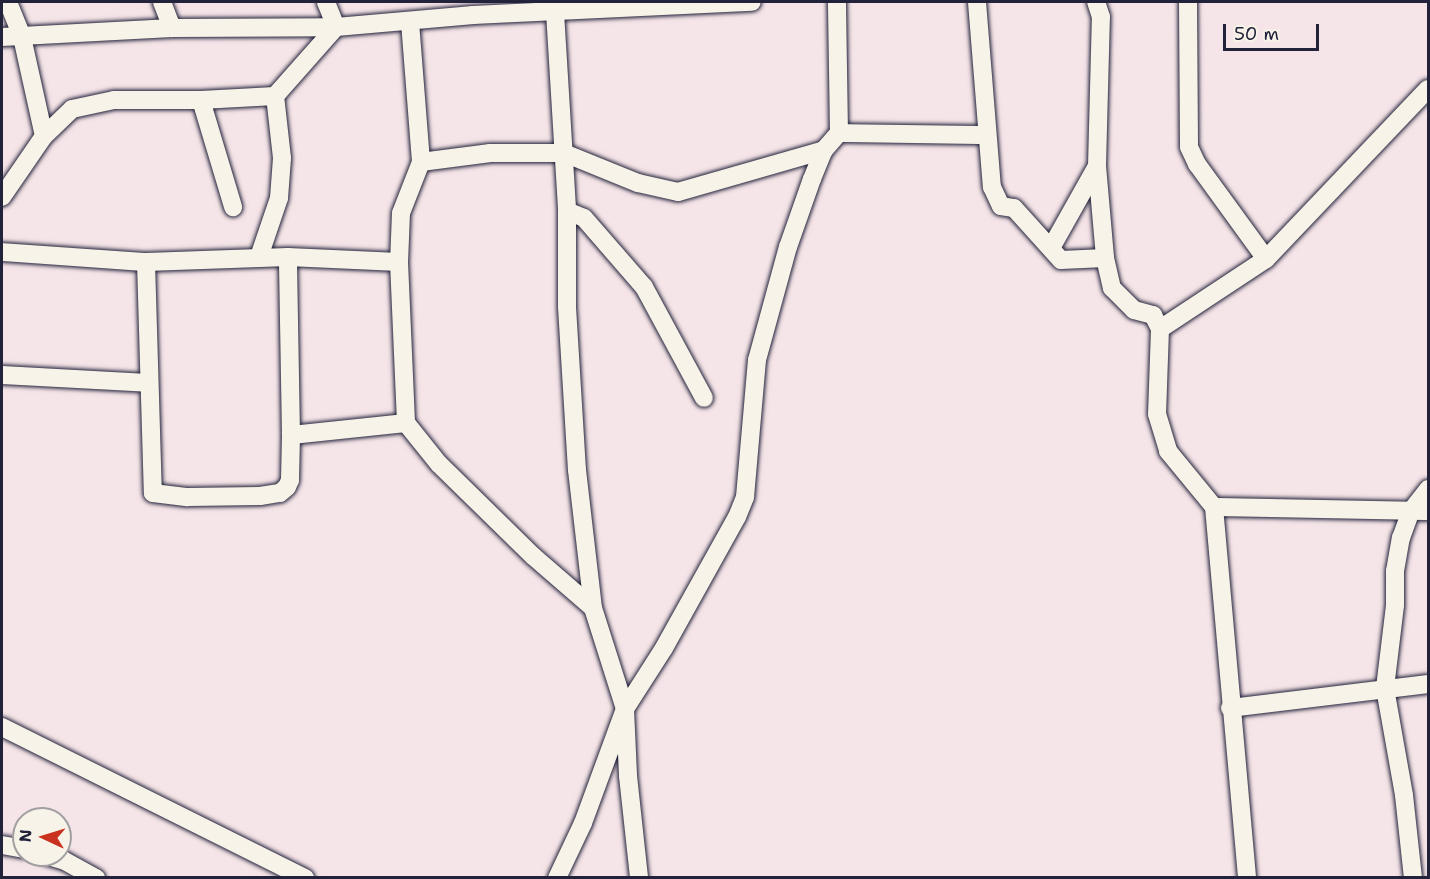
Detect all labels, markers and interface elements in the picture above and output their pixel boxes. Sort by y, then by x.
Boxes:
scale bar [1226,12,1322,50]
text: 50 m [1234,22,1279,46]
north arrow [12,807,72,867]
text: N [15,829,36,843]

